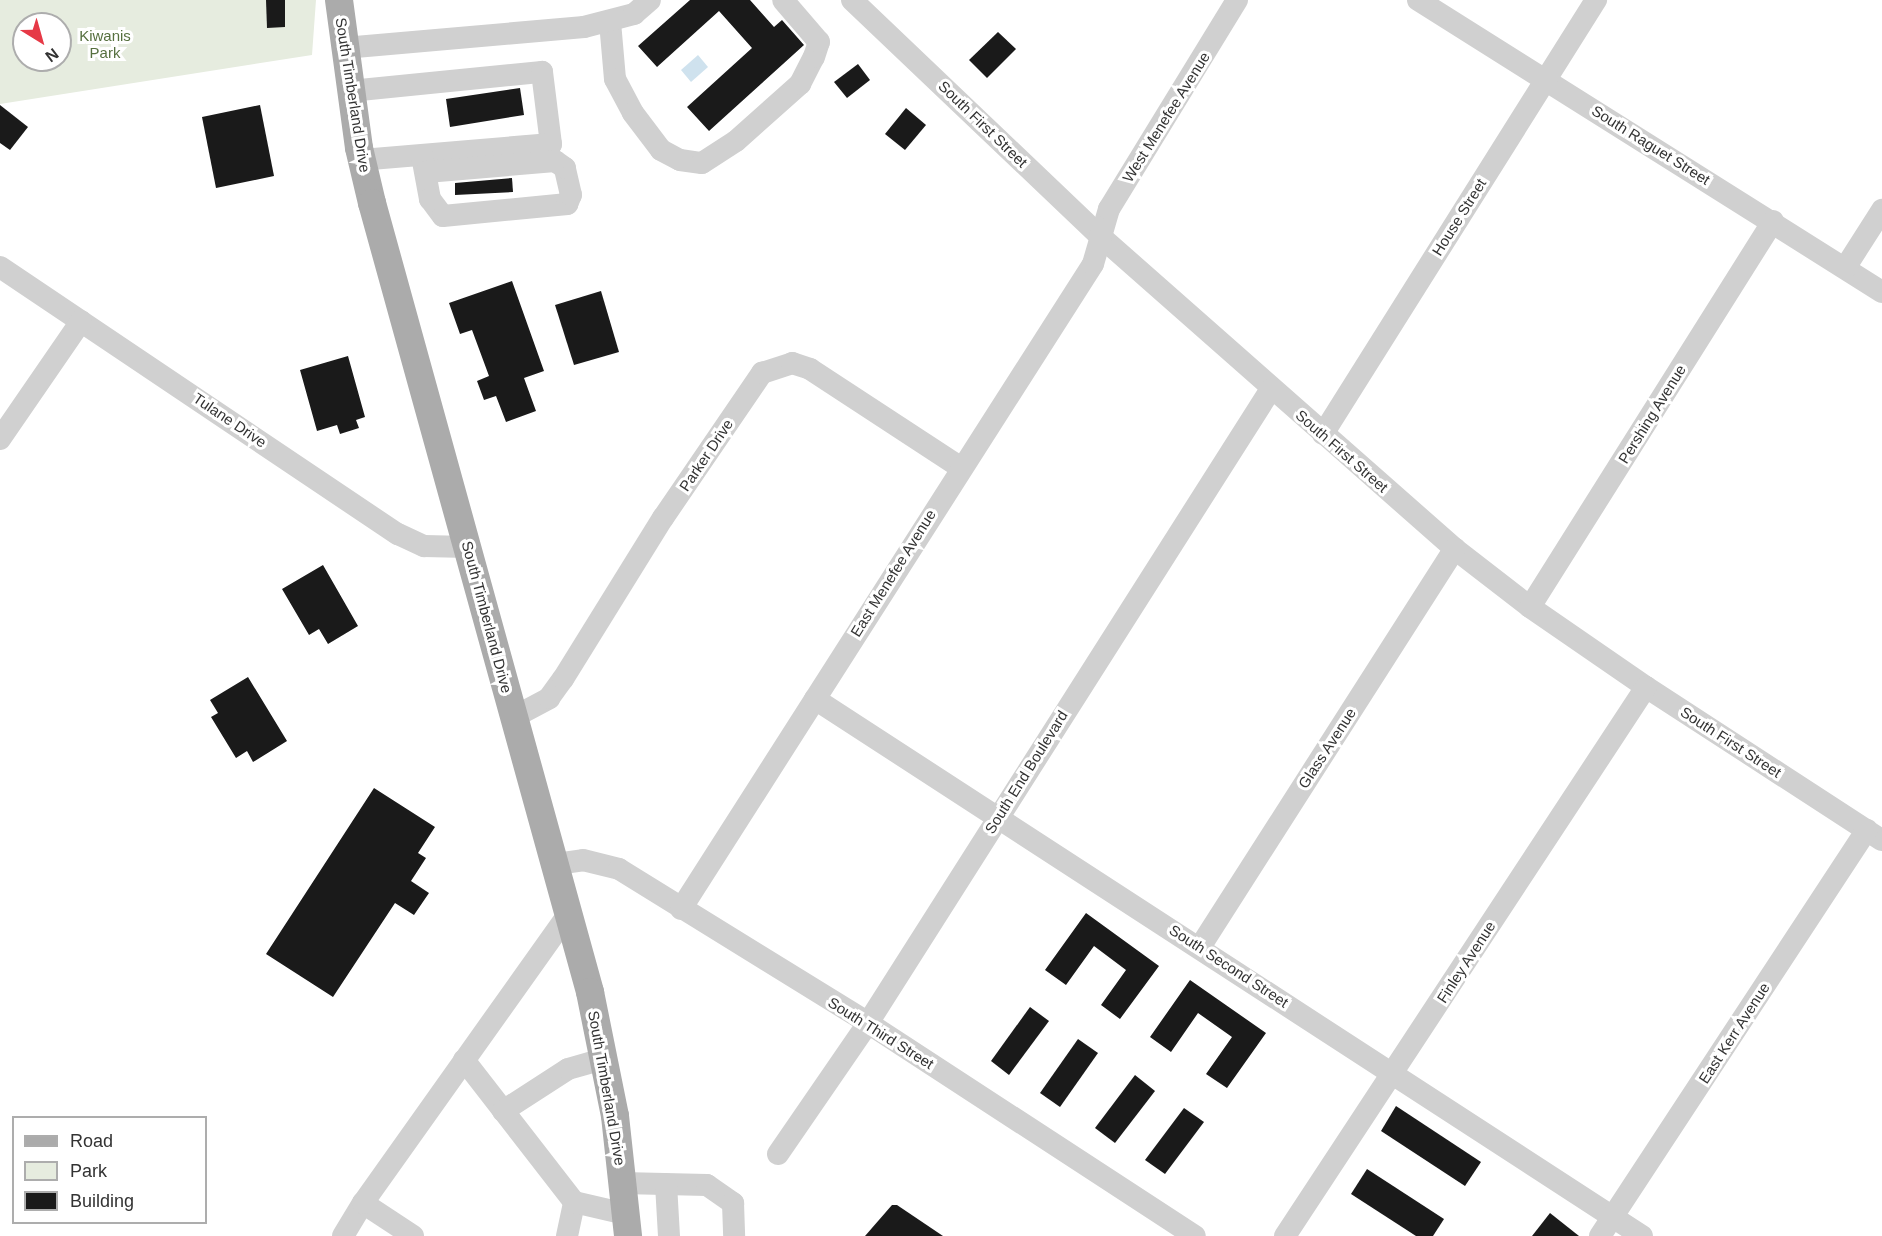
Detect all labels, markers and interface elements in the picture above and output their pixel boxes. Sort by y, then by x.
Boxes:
north arrow [12,12,72,72]
street label: South Timberland Drive [332,16,374,174]
park label: Kiwanis Park [79,26,131,61]
text: N [42,45,62,65]
street label: West Menefee Avenue [1118,48,1214,186]
street label: South First Street [935,77,1031,171]
street label: South Raguet Street [1589,101,1713,189]
street label: House Street [1428,175,1490,259]
street label: Pershing Avenue [1614,361,1690,467]
street label: Tulane Drive [190,389,270,451]
street label: South First Street [1292,406,1392,496]
street label: Parker Drive [675,415,737,495]
street label: East Menefee Avenue [846,506,940,640]
street label: South Timberland Drive [458,539,516,695]
street label: South First Street [1677,703,1785,781]
street label: Glass Avenue [1294,704,1360,792]
street label: South End Boulevard [981,707,1071,837]
street label: Finley Avenue [1433,917,1499,1007]
street label: South Second Street [1166,921,1292,1011]
street label: East Kerr Avenue [1695,979,1773,1087]
street label: South Third Street [825,993,937,1073]
street label: South Timberland Drive [585,1009,629,1167]
legend [12,1116,207,1224]
text: Road [70,1131,113,1151]
text: Park [70,1161,107,1181]
text: Building [70,1191,134,1211]

